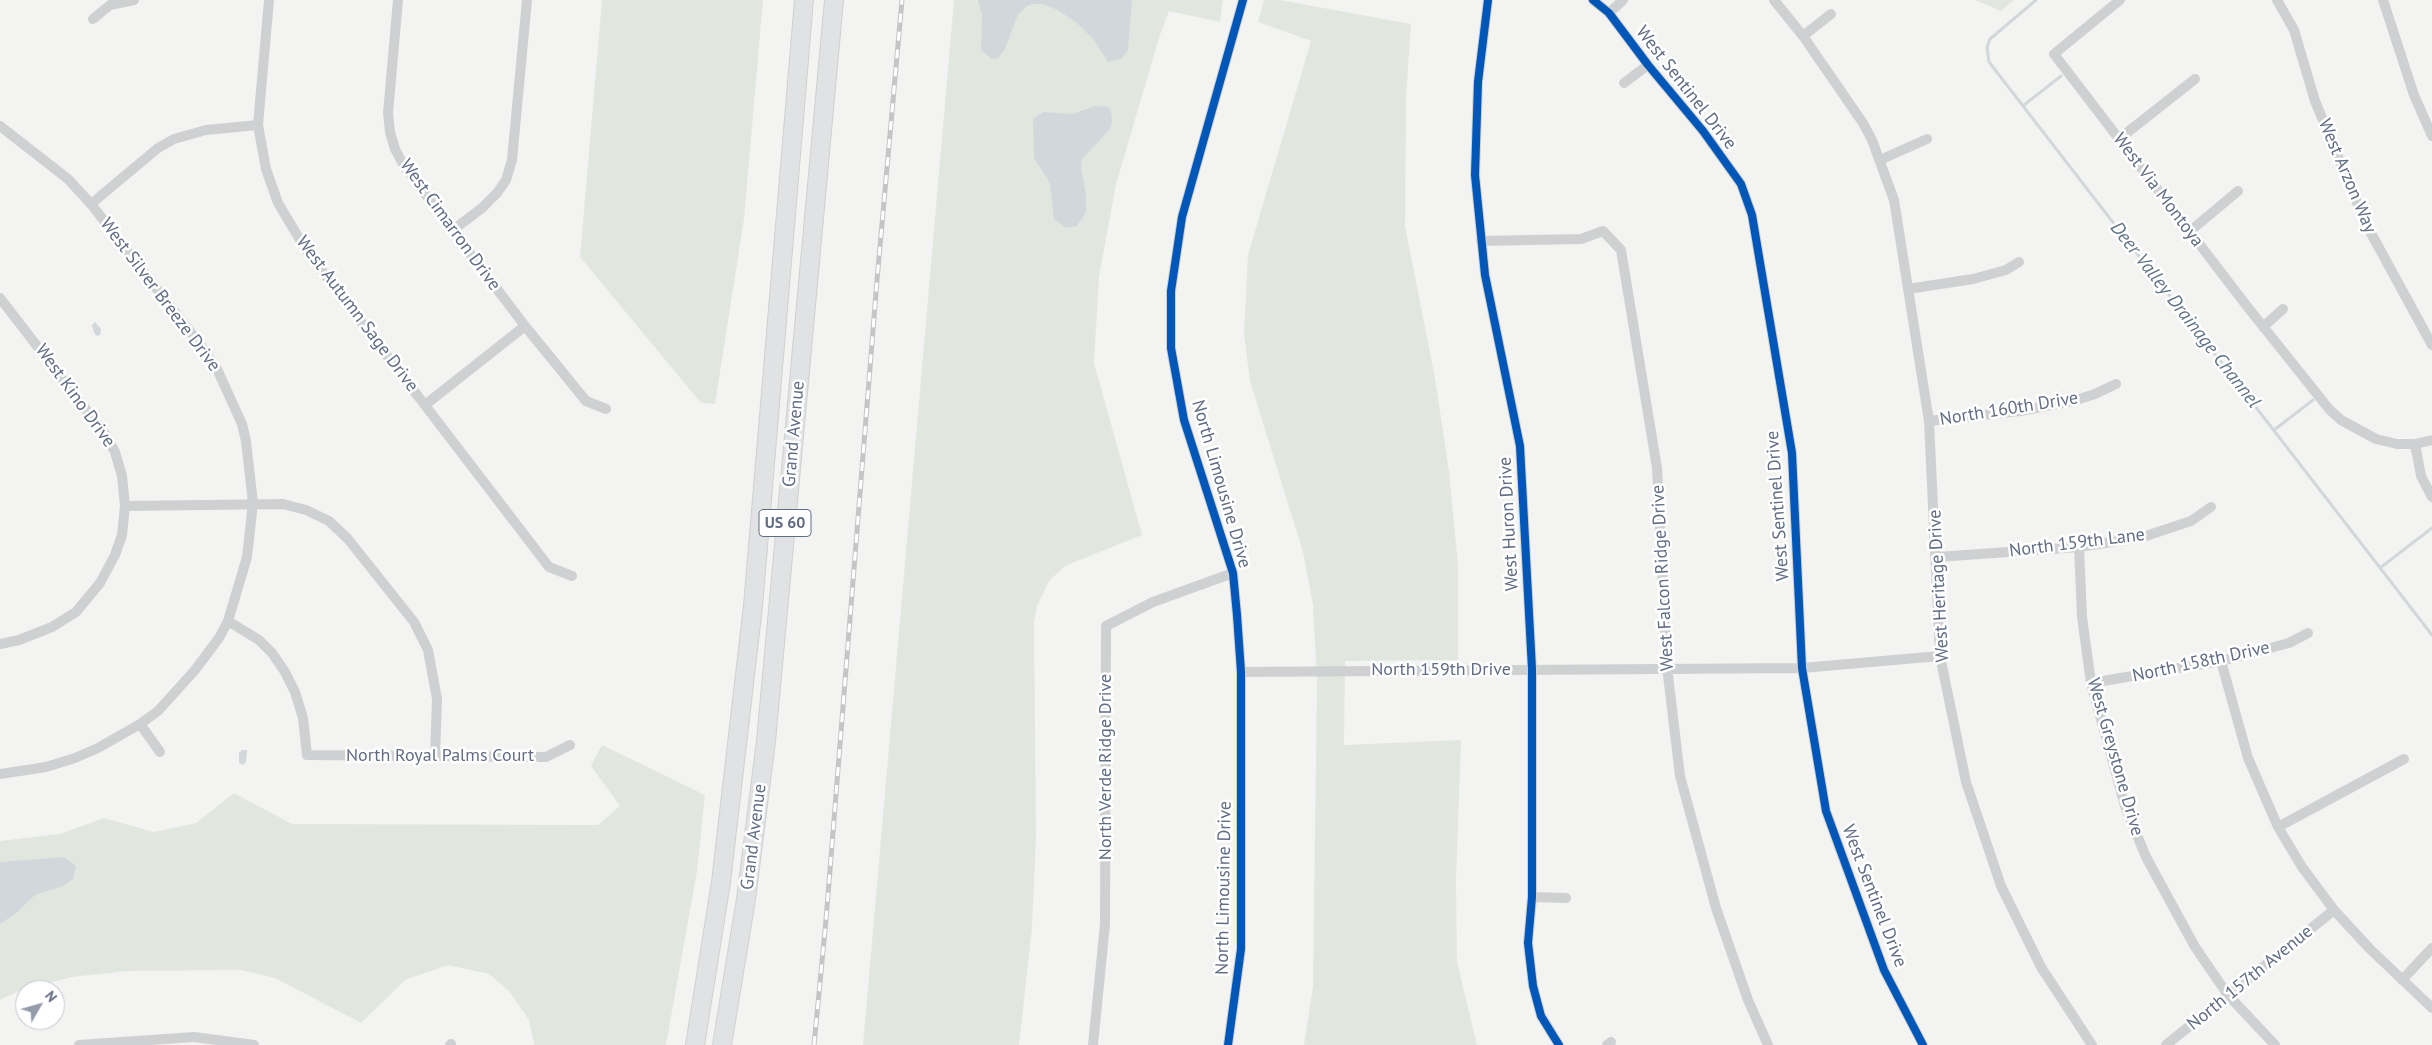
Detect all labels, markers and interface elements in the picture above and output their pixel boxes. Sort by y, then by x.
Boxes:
street label: West Sentinel Drive [1631,22,1741,154]
street label: West Arzon Way [2313,116,2381,236]
street label: West Via Montoya [2108,129,2208,251]
street label: West Cimarron Drive [395,155,505,295]
street label: West Silver Breeze Drive [95,214,225,376]
water label: Deer Valley Drainage Channel [2105,217,2265,413]
street label: West Autumn Sage Drive [291,232,423,396]
street label: West Kino Drive [30,340,120,452]
street label: Grand Avenue [779,380,809,488]
street label: North 160th Drive [1938,387,2080,431]
street label: North Limousine Drive [1187,397,1255,571]
street label: West Sentinel Drive [1762,430,1794,582]
street label: West Huron Drive [1495,456,1523,592]
street label: West Falcon Ridge Drive [1647,484,1679,672]
road number: US 60 [759,509,811,536]
street label: West Heritage Drive [1924,509,1954,663]
street label: North 159th Lane [2008,524,2146,562]
street label: North 158th Drive [2130,637,2272,687]
street label: North 159th Drive [1371,659,1511,681]
street label: North Verde Ridge Drive [1095,674,1117,860]
street label: West Greystone Drive [2082,676,2148,838]
street label: North Royal Palms Court [346,745,534,767]
street label: Grand Avenue [737,783,771,891]
street label: North Limousine Drive [1212,801,1236,975]
street label: West Sentinel Drive [1837,822,1911,970]
street label: North 157th Avenue [2183,921,2317,1035]
north arrow [15,980,65,1030]
text: N [41,987,61,1006]

